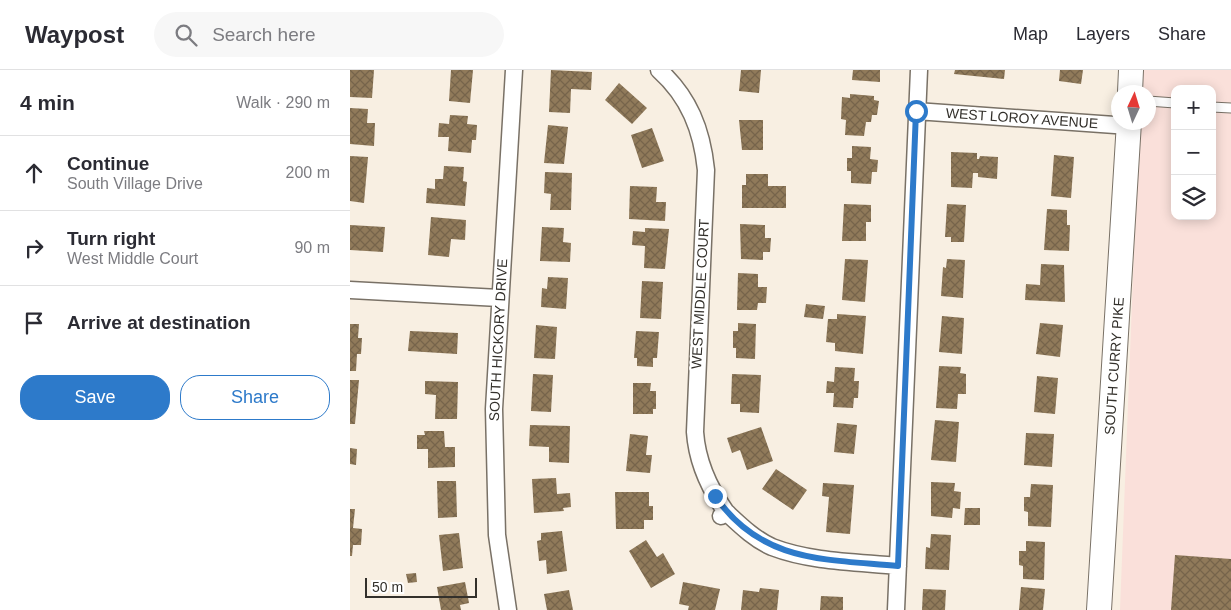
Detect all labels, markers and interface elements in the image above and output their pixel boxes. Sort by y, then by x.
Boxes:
search box [154,12,504,57]
text: Waypost [25,21,124,48]
icon: search [172,21,200,49]
text: Search here [212,24,316,45]
text: Map [1013,24,1048,44]
text: Layers [1076,24,1130,44]
text: Share [1158,24,1206,44]
north arrow [1111,85,1156,130]
map controls [1171,85,1216,220]
button: + [1171,85,1216,130]
text: 4 min [20,91,75,114]
text: Walk · 290 m [236,94,330,111]
route start [905,100,928,123]
street label: WEST LOROY AVENUE [945,105,1099,131]
button: − [1171,130,1216,175]
text: Continue [67,153,149,174]
icon: ahead [20,159,48,187]
text: 200 m [286,164,330,181]
text: South Village Drive [67,175,203,192]
button: layers [1171,175,1216,220]
street label: WEST MIDDLE COURT [688,218,712,370]
text: Turn right [67,228,155,249]
icon: right [20,234,48,262]
text: 90 m [294,239,330,256]
text: West Middle Court [67,250,198,267]
street label: SOUTH HICKORY DRIVE [486,258,510,422]
street label: SOUTH CURRY PIKE [1101,297,1127,435]
icon: arrive [20,309,48,337]
text: Arrive at destination [67,312,251,333]
button: Save [20,375,170,420]
button: Share [180,375,330,420]
route end [704,485,727,508]
scale bar [365,575,478,598]
text: 50 m [372,579,403,595]

